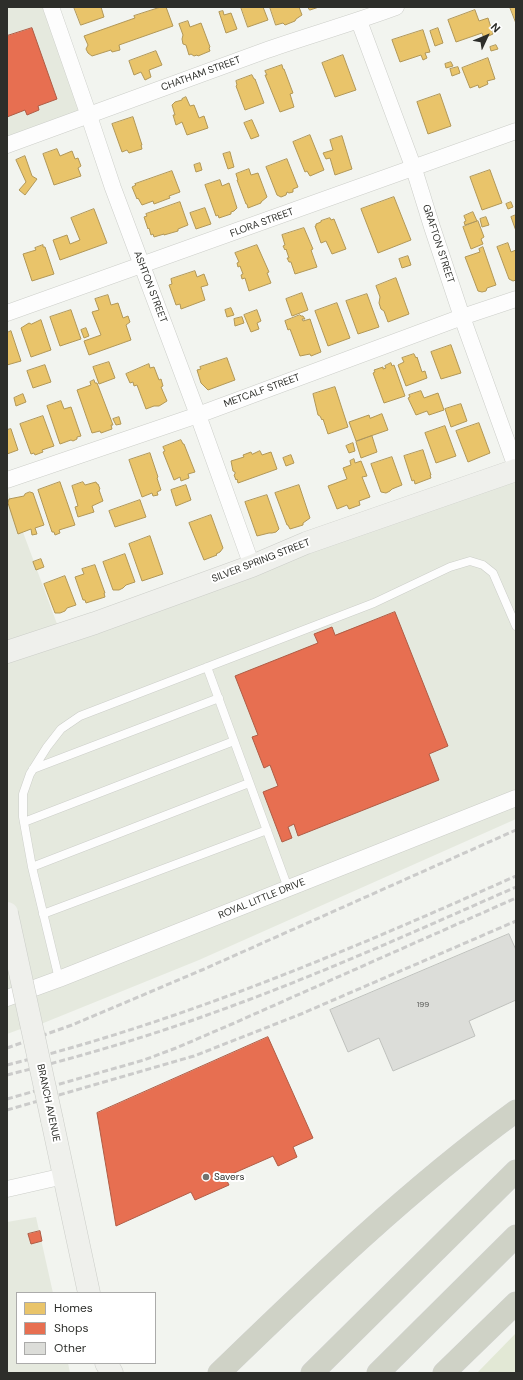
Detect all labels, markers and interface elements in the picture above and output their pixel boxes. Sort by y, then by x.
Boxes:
north arrow [467,16,507,56]
text: N [488,20,503,35]
street label: CHATHAM STREET [159,54,243,94]
street label: GRAFTON STREET [420,203,456,285]
street label: FLORA STREET [228,206,296,240]
street label: ASHTON STREET [131,249,169,325]
street label: METCALF STREET [222,372,302,410]
street label: SILVER SPRING STREET [210,537,312,585]
street label: ROYAL LITTLE DRIVE [217,876,307,922]
house number: 199 [417,1000,429,1010]
street label: BRANCH AVENUE [34,1063,62,1143]
place label: Savers [214,1171,244,1183]
marker: Savers [201,1172,211,1182]
legend [16,1292,156,1364]
text: Homes [54,1300,93,1316]
text: Shops [54,1320,89,1336]
text: Other [54,1340,86,1356]

